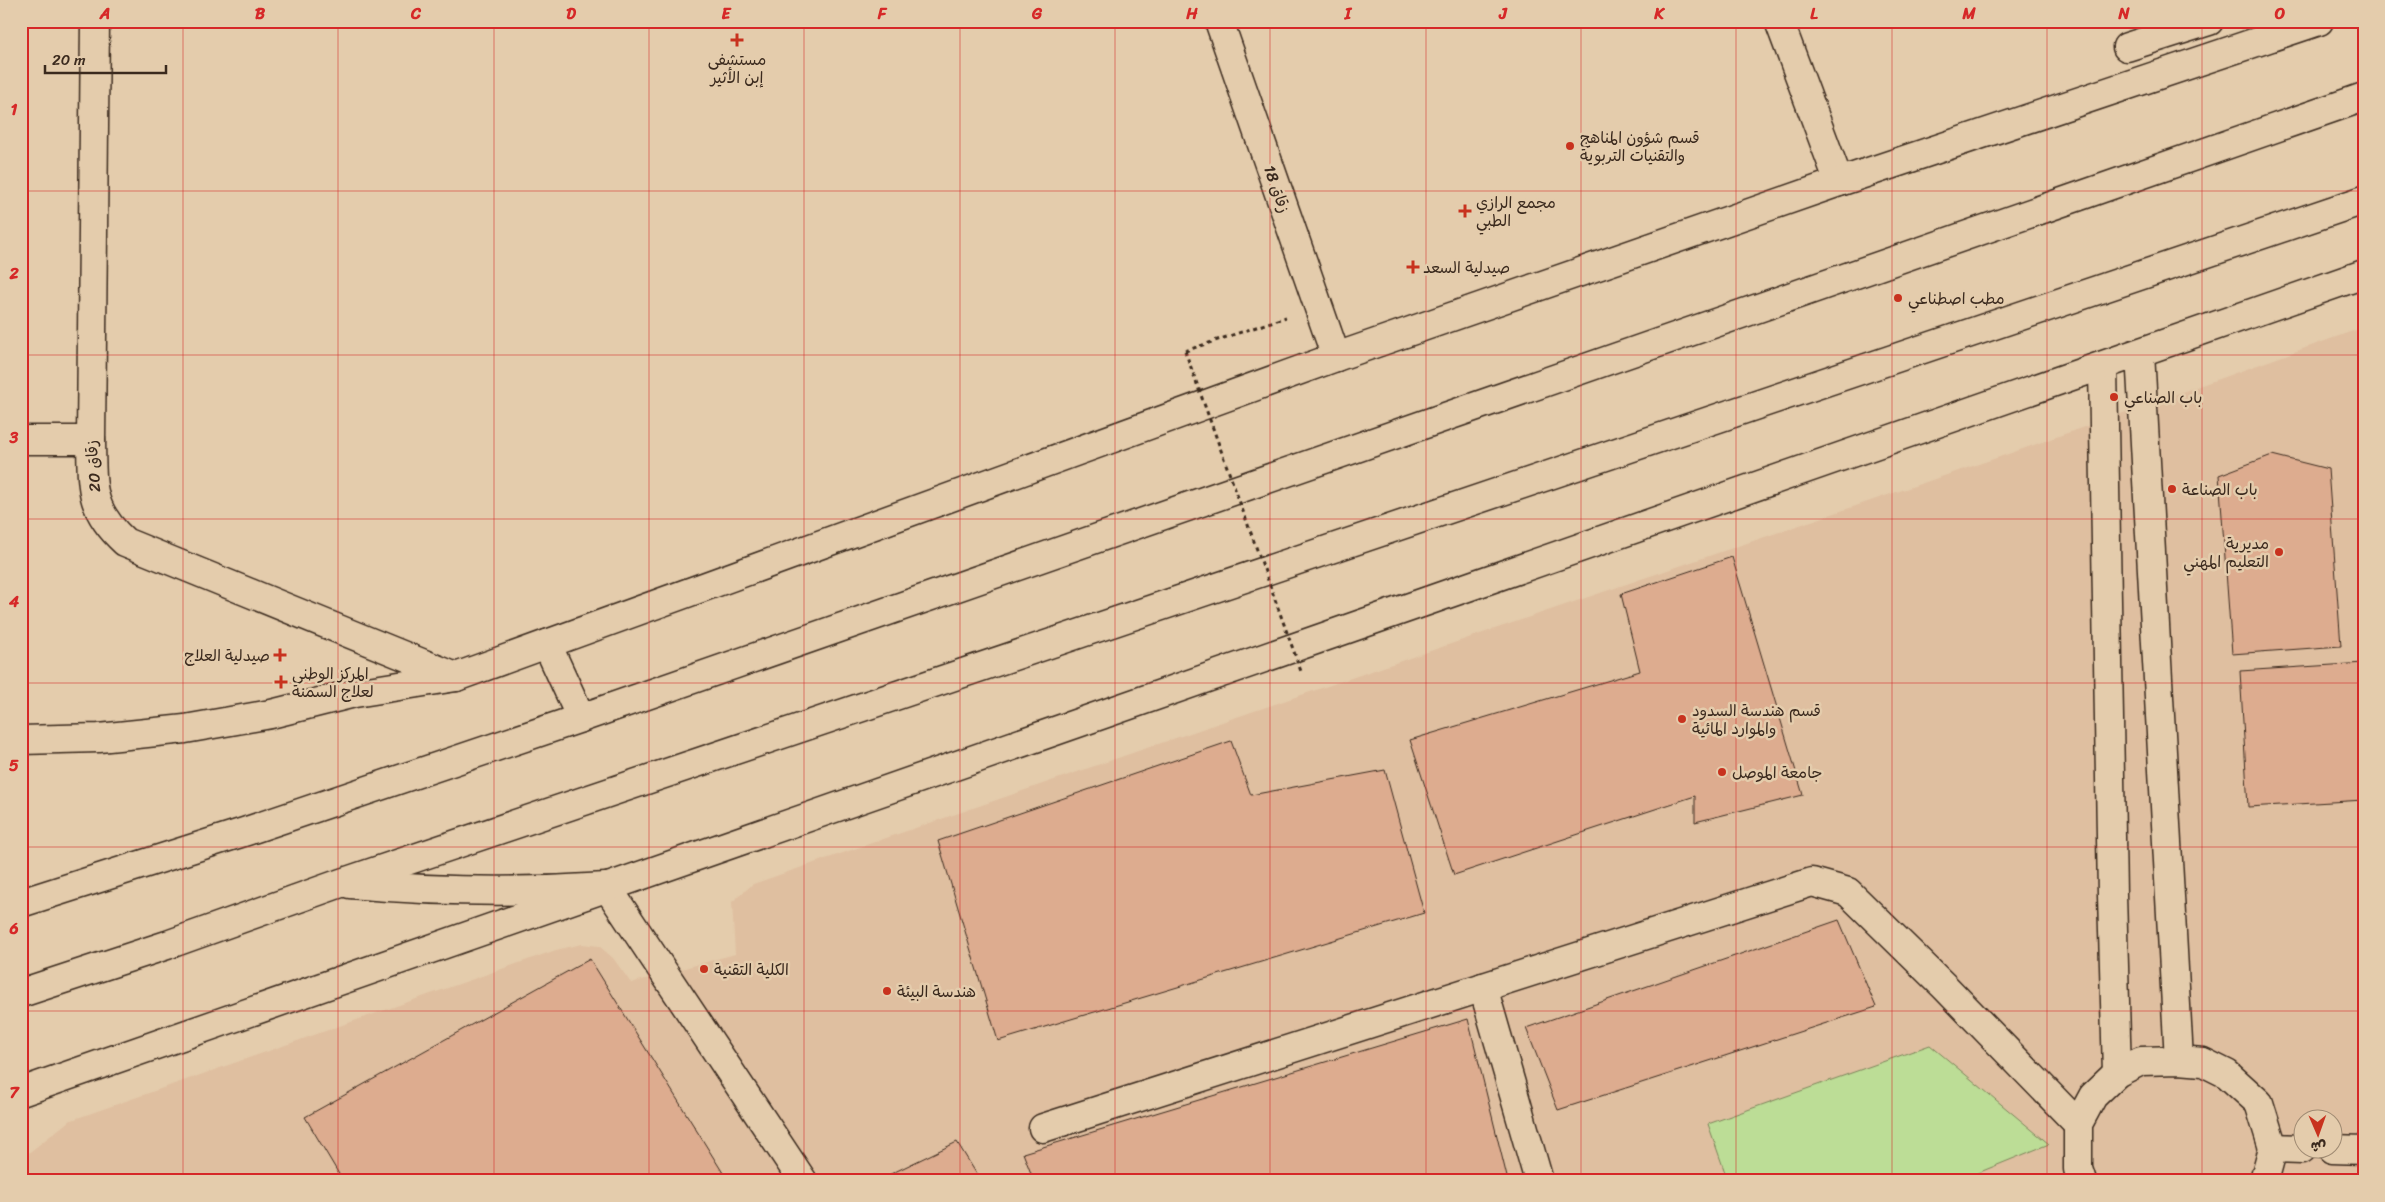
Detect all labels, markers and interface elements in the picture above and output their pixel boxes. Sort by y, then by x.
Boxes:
text: A [99,0,110,28]
text: B [255,0,266,28]
text: C [410,0,422,28]
text: D [566,0,576,28]
text: E [722,0,732,28]
text: F [877,0,888,28]
text: G [1031,0,1043,28]
text: H [1185,0,1198,28]
text: I [1344,0,1353,28]
text: J [1498,0,1508,28]
text: K [1653,0,1665,28]
text: L [1810,0,1818,28]
text: M [1961,0,1976,28]
text: N [2117,0,2130,28]
text: O [2274,0,2286,28]
marker: مستشفى إبن الأثير [730,33,744,47]
scale bar [45,42,166,74]
place label: مستشفى إبن الأثير [708,45,766,92]
text: 20 m [52,47,86,73]
text: 1 [11,95,18,124]
place label: قسم شؤون المناهج والتقنيات التربوية [1580,123,1700,170]
marker: قسم شؤون المناهج والتقنيات التربوية [1564,140,1576,152]
street label: زقاق 18 [1255,161,1299,217]
place label: مجمع الرازي الطبي [1476,188,1556,235]
marker: مجمع الرازي الطبي [1458,204,1472,218]
place label: صيدلية السعد [1423,253,1510,282]
text: 2 [8,259,19,288]
marker: صيدلية السعد [1407,261,1419,273]
place label: مطب اصطناعي [1908,284,2005,313]
marker: مطب اصطناعي [1892,292,1904,304]
place label: باب الصناعي [2124,383,2202,412]
marker: باب الصناعي [2108,391,2120,403]
text: 3 [9,423,19,452]
street label: زقاق 20 [77,439,109,493]
place label: باب الصناعة [2182,475,2258,504]
marker: باب الصناعة [2166,483,2178,495]
place label: مديرية التعليم المهني [2183,529,2269,576]
marker: مديرية التعليم المهني [2273,546,2285,558]
text: 4 [8,587,19,616]
place label: صيدلية العلاج [184,641,270,670]
marker: صيدلية العلاج [274,649,286,661]
place label: المركز الوطني لعلاج السمنة [292,659,374,706]
marker: المركز الوطني لعلاج السمنة [274,675,288,689]
place label: قسم هندسة السدود والموارد المائية [1692,696,1821,743]
marker: قسم هندسة السدود والموارد المائية [1676,713,1688,725]
text: 5 [9,751,19,780]
place label: جامعة الموصل [1732,758,1822,787]
marker: جامعة الموصل [1716,766,1728,778]
text: 6 [8,914,19,943]
place label: الكلية التقنية [714,955,789,984]
marker: الكلية التقنية [698,963,710,975]
place label: هندسة البيئة [897,977,976,1006]
marker: هندسة البيئة [881,985,893,997]
text: 7 [9,1078,20,1107]
north arrow [2292,1110,2342,1160]
text: ش [2310,1134,2327,1159]

